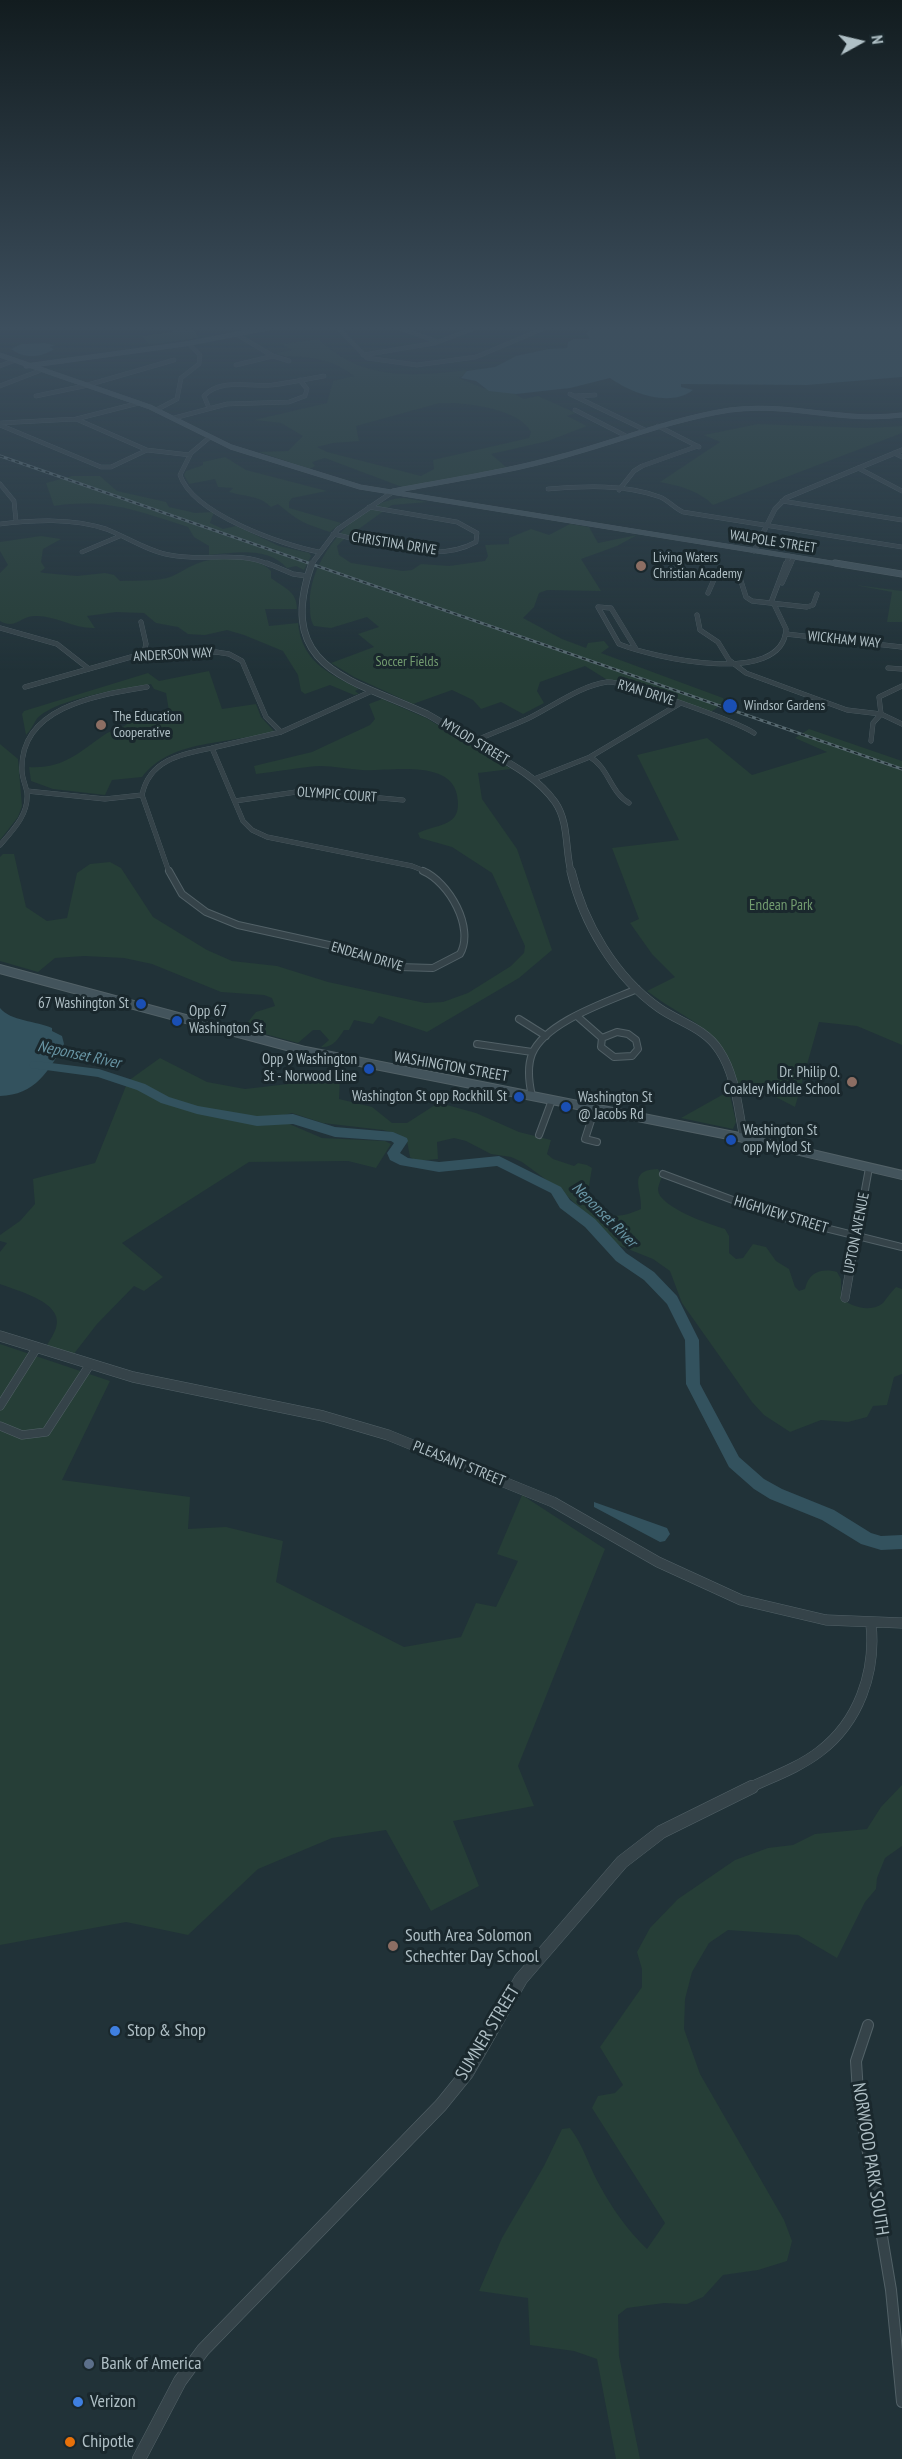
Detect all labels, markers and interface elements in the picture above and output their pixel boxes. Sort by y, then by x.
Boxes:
north arrow [830,12,890,72]
text: N [867,34,888,45]
street label: WALPOLE STREET [729,527,817,557]
street label: CHRISTINA DRIVE [350,529,438,559]
place label: Living Waters Christian Academy [653,550,742,582]
marker: Living Waters Christian Academy [634,559,648,573]
street label: WICKHAM WAY [807,628,881,652]
street label: ANDERSON WAY [133,645,213,665]
park label: Soccer Fields [376,654,438,670]
street label: RYAN DRIVE [616,676,676,710]
marker: Windsor Gardens [721,697,739,715]
place label: Windsor Gardens [744,698,825,714]
place label: The Education Cooperative [113,709,182,742]
street label: MYLOD STREET [438,715,512,769]
marker: The Education Cooperative [94,718,108,732]
street label: OLYMPIC COURT [297,784,377,806]
park label: Endean Park [749,897,813,915]
street label: ENDEAN DRIVE [329,939,405,975]
place label: 67 Washington St [38,995,129,1013]
marker: 67 Washington St [134,997,148,1011]
place label: Opp 67 Washington St [189,1003,263,1038]
marker: Opp 67 Washington St [170,1014,184,1028]
water label: Neponset River [36,1037,122,1073]
street label: WASHINGTON STREET [392,1048,510,1086]
place label: Opp 9 Washington St - Norwood Line [262,1051,357,1086]
marker: Opp 9 Washington St - Norwood Line [362,1062,376,1076]
place label: Dr. Philip O. Coakley Middle School [724,1064,840,1099]
marker: Dr. Philip O. Coakley Middle School [845,1075,859,1089]
place label: Washington St opp Rockhill St [352,1088,507,1106]
place label: Washington St @ Jacobs Rd [578,1089,652,1124]
marker: Washington St opp Rockhill St [512,1090,526,1104]
marker: Washington St @ Jacobs Rd [559,1100,573,1114]
place label: Washington St opp Mylod St [743,1122,817,1157]
marker: Washington St opp Mylod St [724,1133,738,1147]
water label: Neponset River [567,1178,641,1252]
street label: UPTON AVENUE [840,1191,874,1275]
street label: HIGHVIEW STREET [732,1192,830,1238]
street label: PLEASANT STREET [410,1437,508,1491]
place label: South Area Solomon Schechter Day School [405,1925,539,1968]
marker: South Area Solomon Schechter Day School [386,1939,400,1953]
street label: SUMNER STREET [451,1982,525,2084]
place label: Stop & Shop [127,2020,206,2042]
marker: Stop & Shop [108,2024,122,2038]
street label: NORWOOD PARK SOUTH [847,2081,893,2237]
place label: Bank of America [101,2353,202,2375]
marker: Bank of America [82,2357,96,2371]
place label: Verizon [90,2391,136,2413]
marker: Verizon [71,2395,85,2409]
place label: Chipotle [82,2431,134,2453]
marker: Chipotle [63,2435,77,2449]

